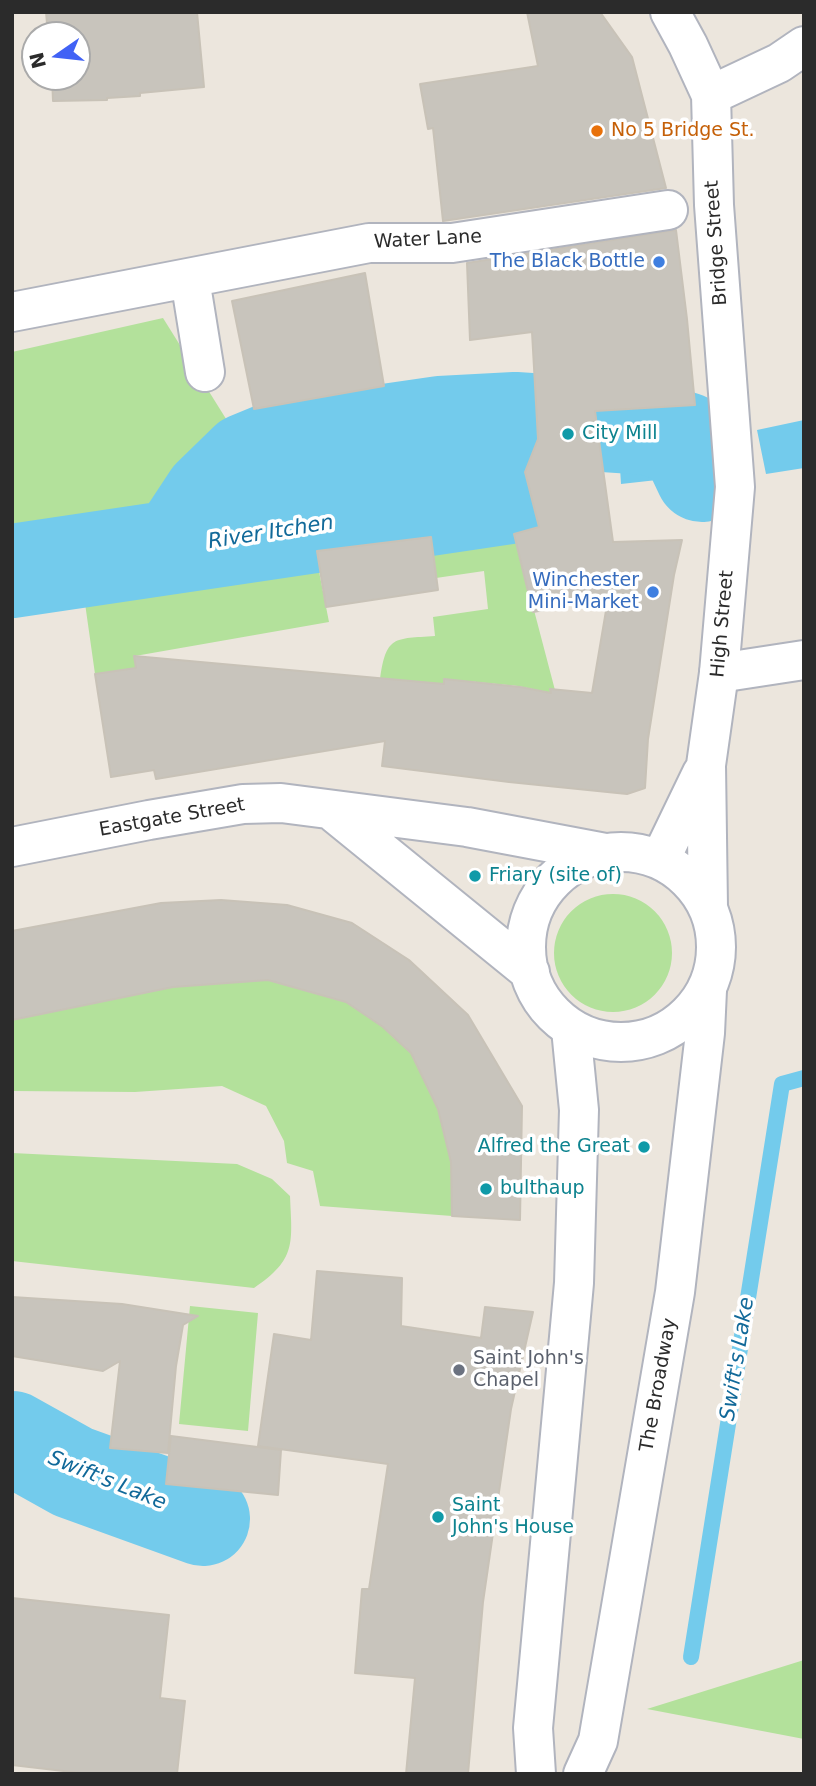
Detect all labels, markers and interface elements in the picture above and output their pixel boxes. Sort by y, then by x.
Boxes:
north arrow [21,21,91,91]
text: N [25,50,50,71]
place label: No 5 Bridge St. [611,120,755,142]
marker: No 5 Bridge St. [589,123,605,139]
street label: Bridge Street [701,180,733,306]
street label: Water Lane [373,226,483,254]
place label: The Black Bottle [490,251,645,273]
marker: The Black Bottle [651,254,667,270]
place label: City Mill [582,423,658,445]
marker: City Mill [560,426,576,442]
water label: River Itchen [207,511,335,555]
street label: High Street [707,569,739,679]
place label: Winchester Mini-Market [528,570,639,614]
marker: Winchester Mini-Market [645,584,661,600]
street label: Eastgate Street [97,794,247,842]
place label: Friary (site of) [489,865,622,887]
marker: Friary (site of) [467,868,483,884]
place label: Alfred the Great [478,1136,630,1158]
marker: Alfred the Great [636,1139,652,1155]
place label: bulthaup [500,1178,585,1200]
marker: bulthaup [478,1181,494,1197]
water label: Swift's Lake [716,1295,760,1423]
street label: The Broadway [636,1316,682,1454]
place label: Saint John's Chapel [473,1348,584,1392]
marker: Saint John's Chapel [451,1362,467,1378]
water label: Swift's Lake [44,1446,170,1516]
place label: Saint John's House [452,1495,574,1539]
marker: Saint John's House [430,1509,446,1525]

